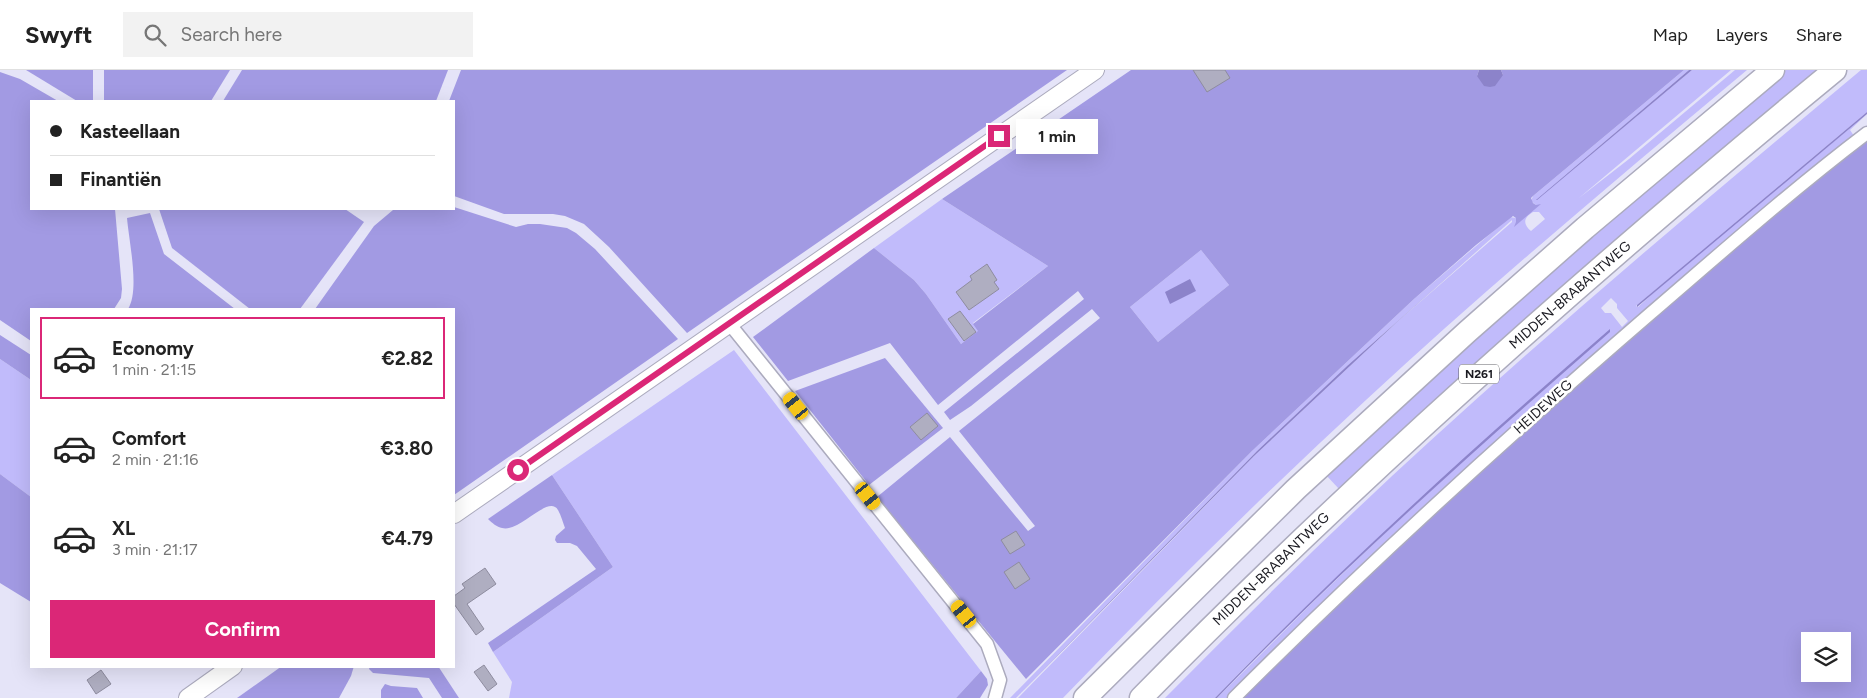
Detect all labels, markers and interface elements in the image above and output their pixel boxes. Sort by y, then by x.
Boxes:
search box [123,12,473,57]
text: Swyft [25,20,93,49]
icon: search [141,21,169,49]
text: Search here [181,23,282,46]
text: Map [1653,24,1688,46]
text: Layers [1716,24,1768,46]
text: Share [1796,24,1842,46]
callout: 1 min [1016,118,1099,154]
text: Kasteellaan [80,120,180,143]
route end [988,125,1010,147]
text: 1 min [1038,127,1076,146]
text: Finantiën [80,168,161,191]
street label: MIDDEN-BRABANTWEG [1506,237,1635,352]
icon: car [52,336,97,381]
text: Economy [112,337,194,360]
text: €2.82 [381,347,433,370]
text: 1 min · 21:15 [112,360,196,379]
road number: N261 [1459,364,1499,384]
street label: HEIDEWEG [1510,376,1576,438]
car [780,390,811,422]
icon: car [52,426,97,471]
text: Comfort [112,427,187,450]
text: €3.80 [381,437,433,460]
text: 2 min · 21:16 [112,450,198,469]
route start [507,459,529,481]
car [852,480,883,512]
street label: MIDDEN-BRABANTWEG [1209,509,1333,629]
icon: car [52,516,97,561]
text: XL [112,517,135,540]
text: €4.79 [381,527,433,550]
text: 3 min · 21:17 [112,540,198,559]
car [948,598,979,630]
button: Confirm [50,600,435,658]
map controls [1801,632,1851,682]
button: layers [1801,632,1851,682]

